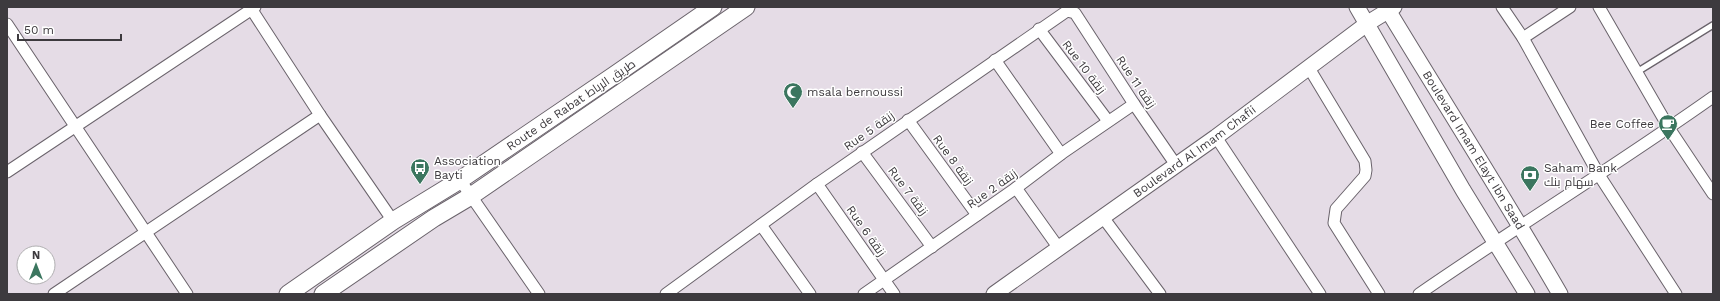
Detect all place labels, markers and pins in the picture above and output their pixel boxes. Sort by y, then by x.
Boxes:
mosque icon: msala bernoussi [782,81,804,109]
place label: msala bernoussi [807,85,903,99]
cafe icon: Bee Coffee [1657,113,1679,141]
place label: Bee Coffee [1590,117,1654,131]
place label: Association Bayti [434,154,501,182]
bus stop icon: Association Bayti [409,157,431,185]
place label: Saham Bank سهام بنك [1544,161,1617,190]
bank icon: Saham Bank سهام بنك [1519,164,1541,192]

